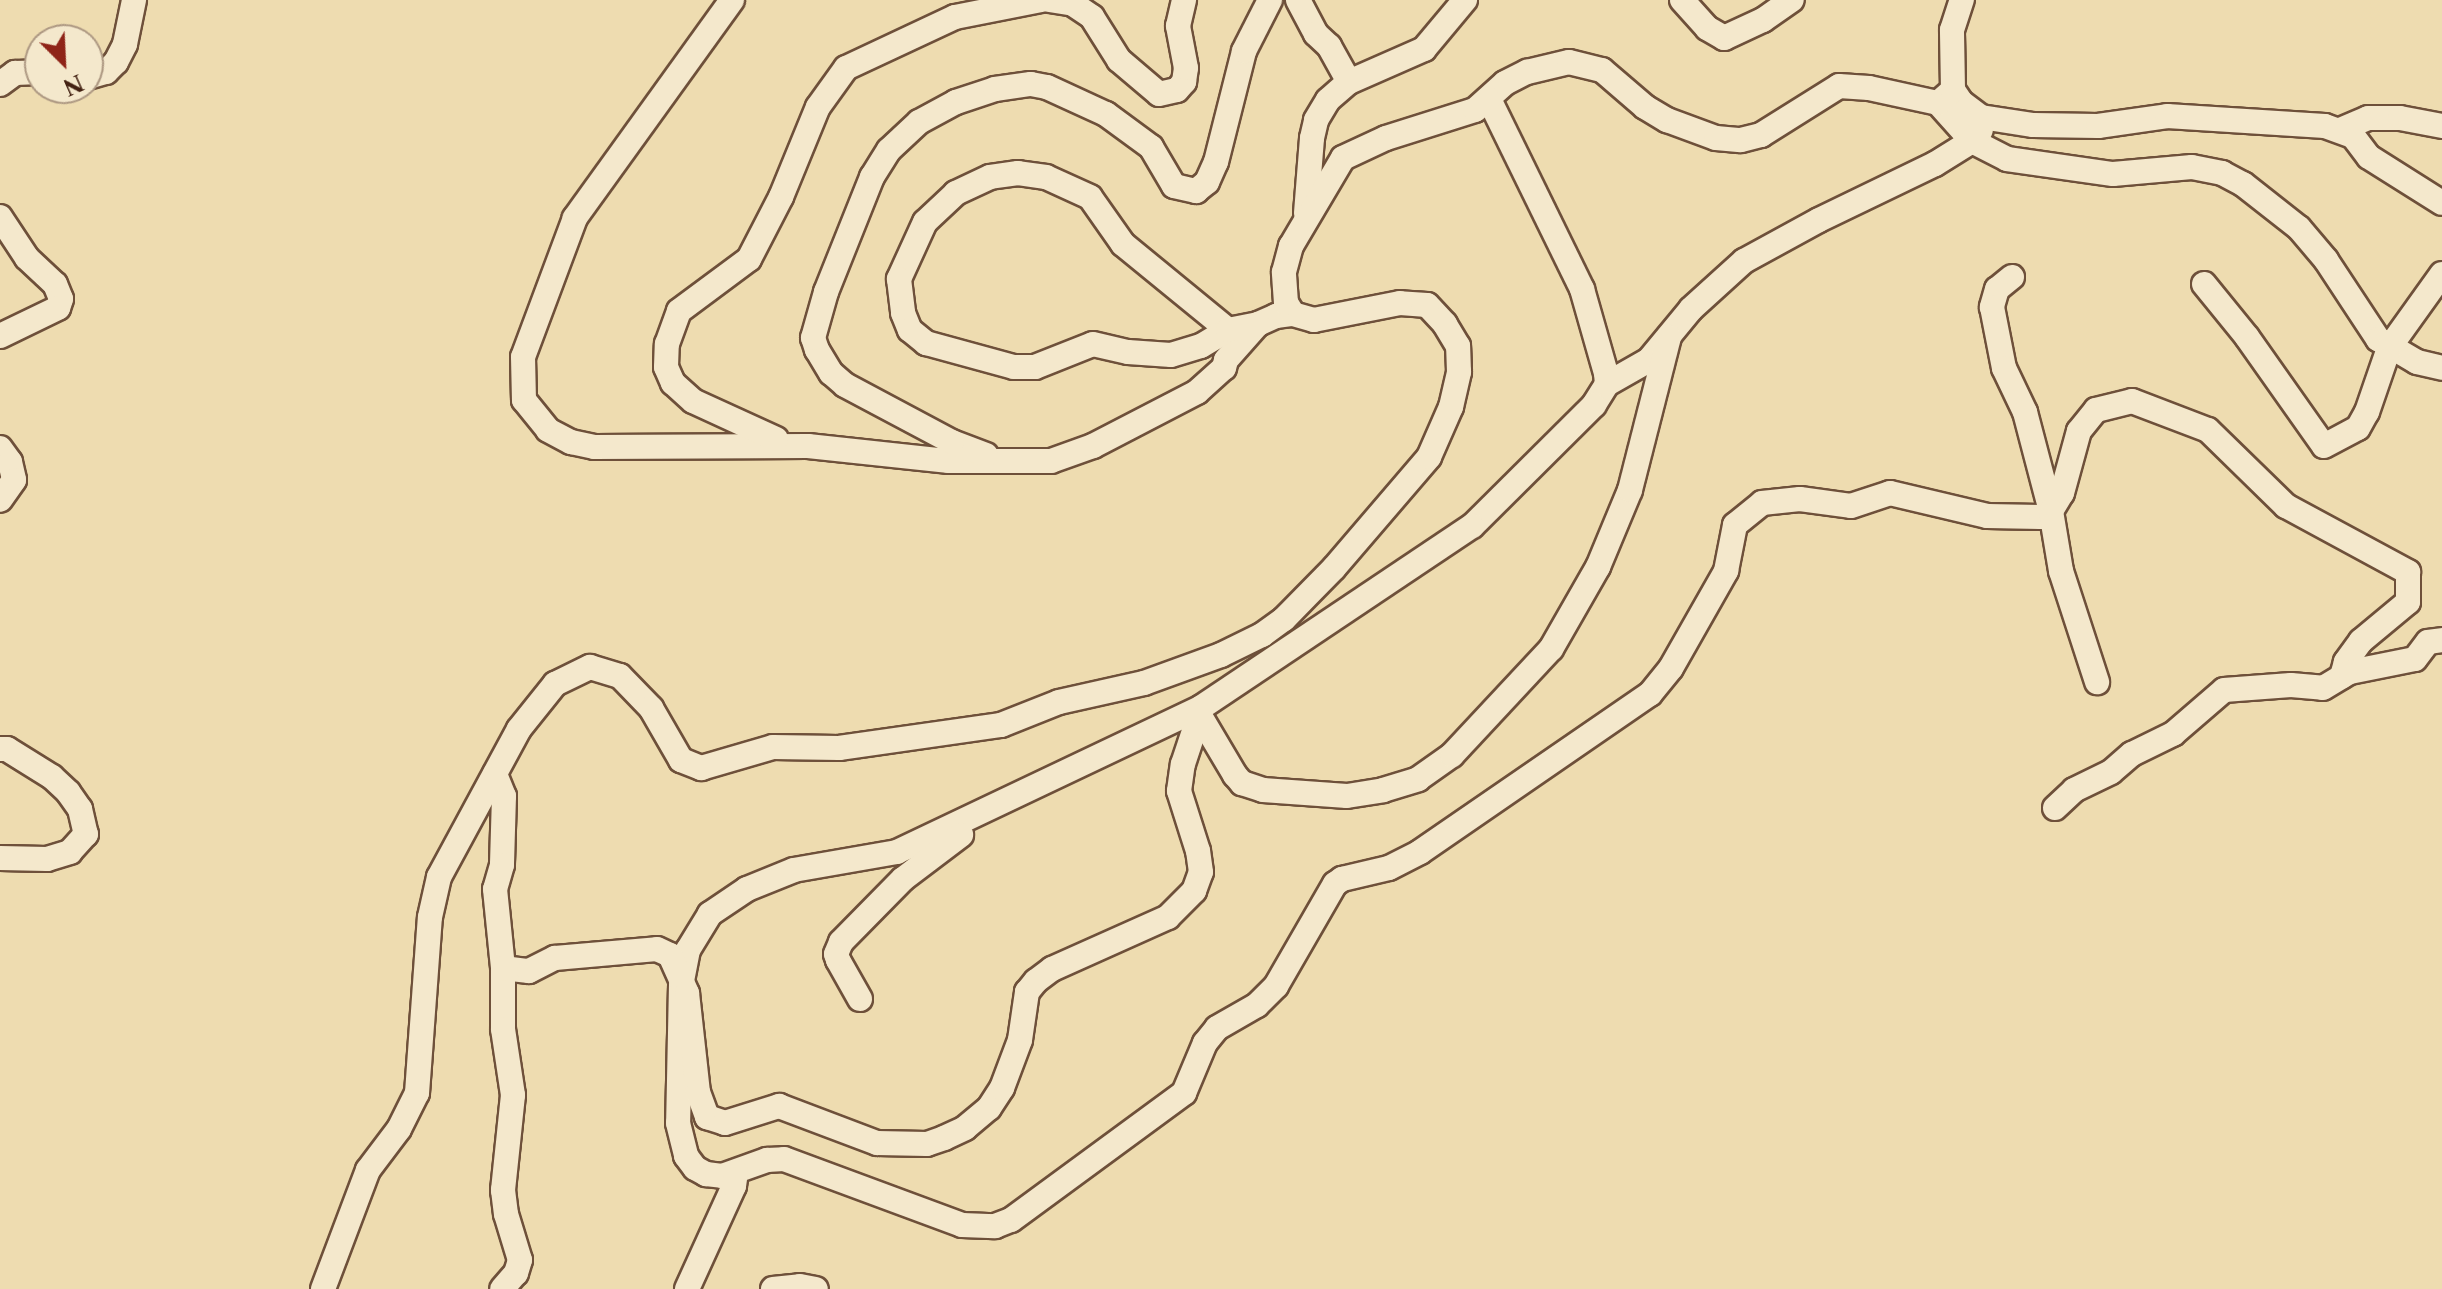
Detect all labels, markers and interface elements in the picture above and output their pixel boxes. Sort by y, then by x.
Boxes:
north arrow [24,24,104,104]
text: N [59,68,87,101]

